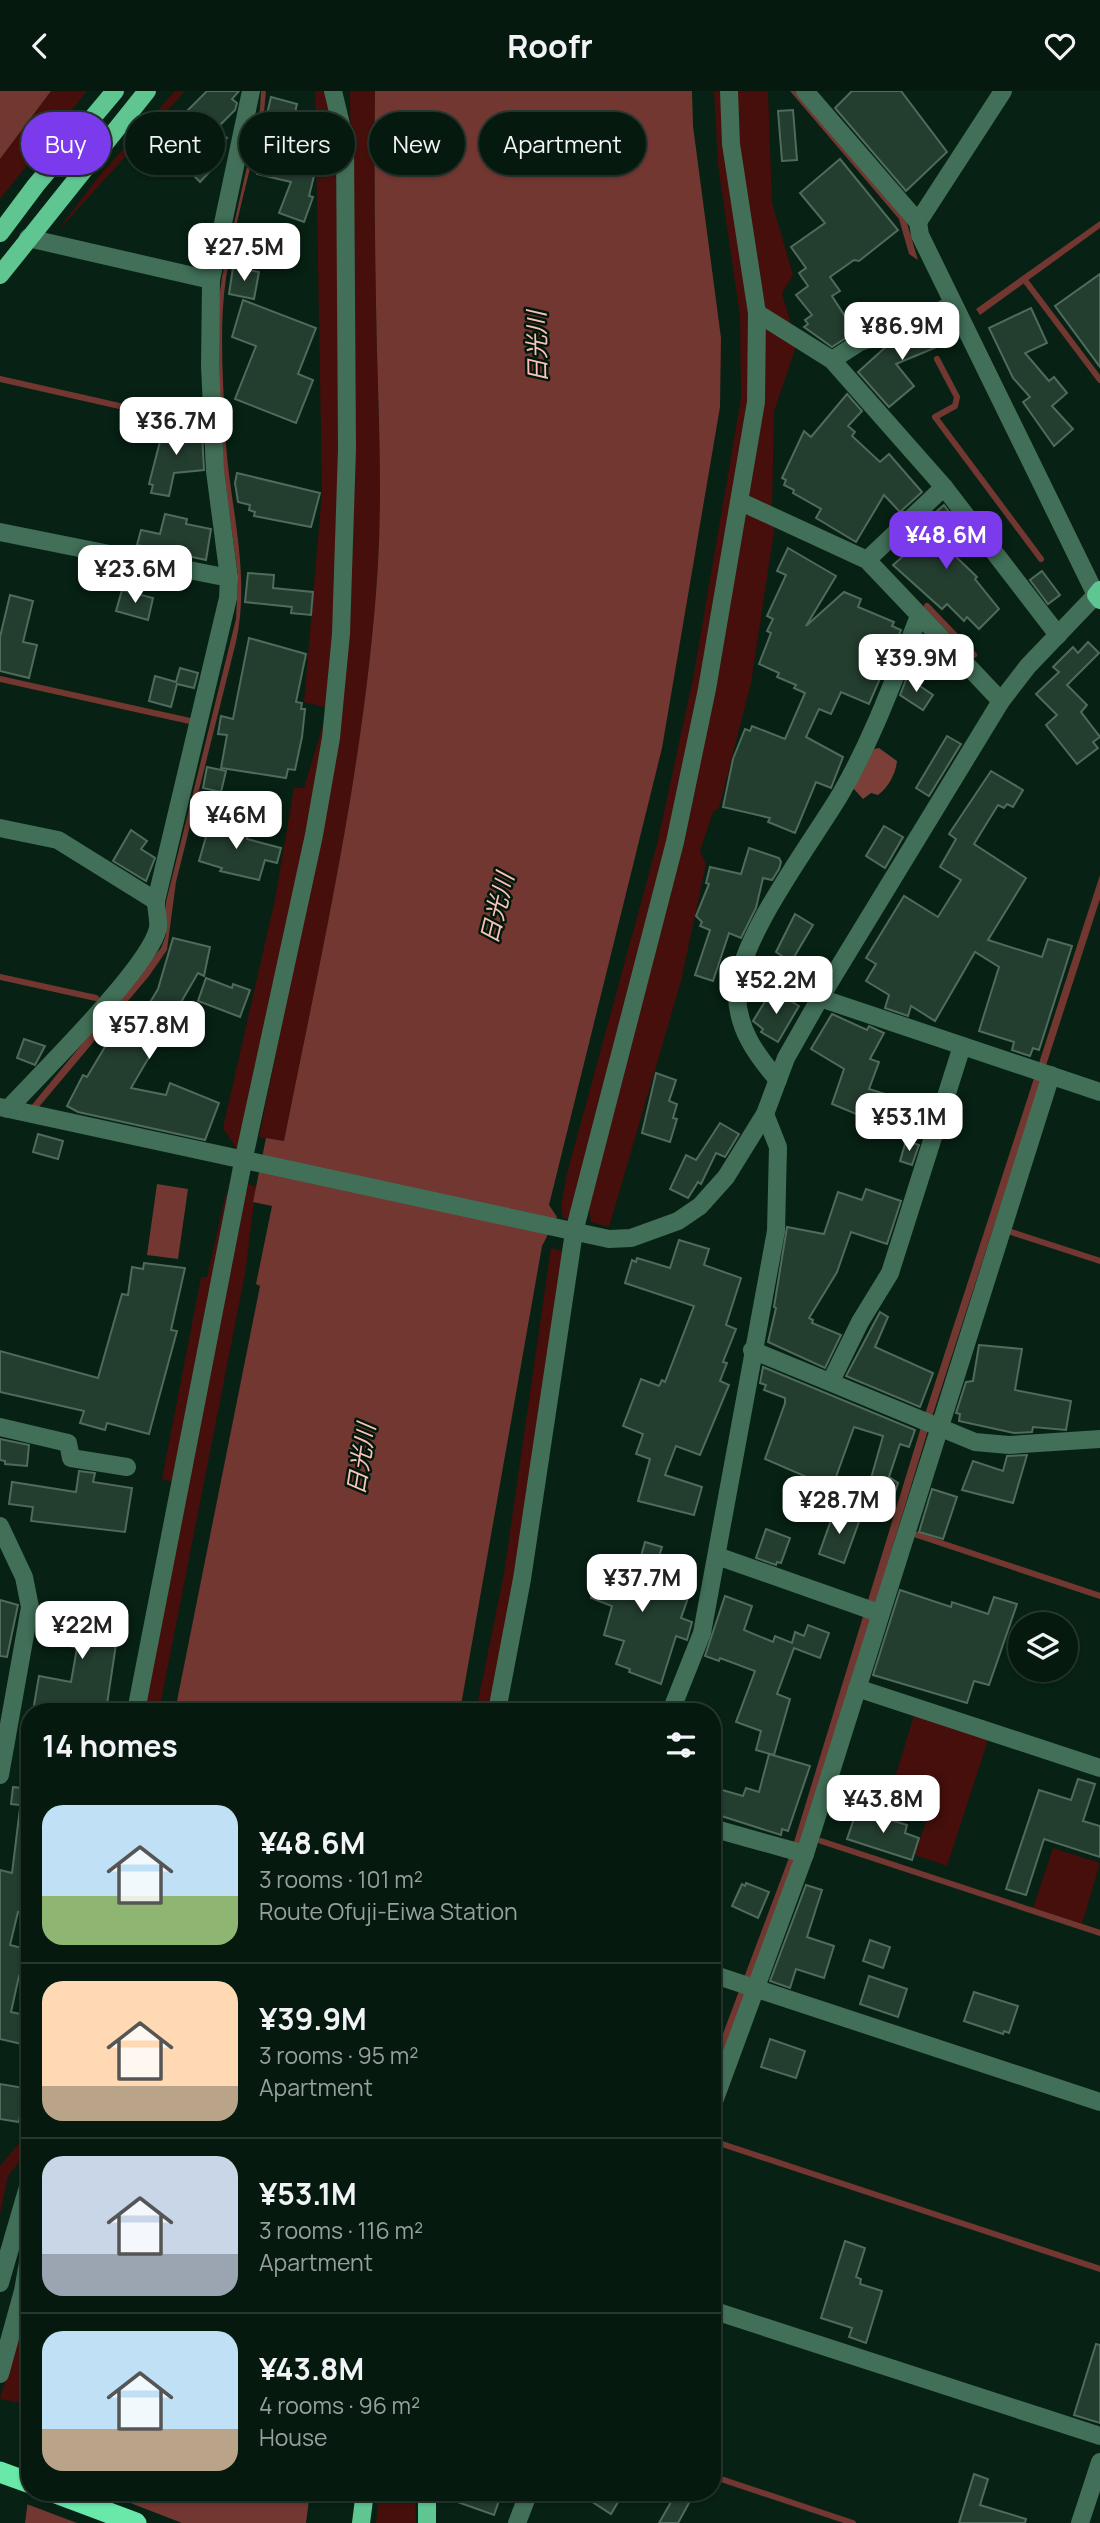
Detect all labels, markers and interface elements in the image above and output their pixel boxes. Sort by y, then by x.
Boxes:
text: Roofr [507,24,593,68]
icon: back [21,27,59,65]
icon: heart [1041,27,1079,65]
chip: Buy [21,112,111,175]
chip: Rent [125,112,225,175]
chip: Filters [239,112,355,175]
chip: New [369,112,465,175]
chip: Apartment [479,112,646,175]
pin: ¥27.5M [187,223,301,283]
text: ¥27.5M [204,230,284,262]
pin: ¥86.9M [845,303,959,362]
water label: 日光川 [519,308,553,383]
text: ¥86.9M [860,309,944,341]
pin: ¥36.7M [119,397,233,457]
text: ¥36.7M [136,404,216,436]
pin: ¥48.6M [889,511,1003,571]
text: ¥48.6M [905,518,987,550]
pin: ¥23.6M [78,545,192,605]
text: ¥23.6M [94,552,176,584]
pin: ¥39.9M [859,635,973,694]
text: ¥39.9M [875,641,957,673]
pin: ¥46M [195,791,277,851]
text: ¥46M [206,798,266,830]
water label: 日光川 [471,866,521,947]
pin: ¥52.2M [719,957,833,1016]
text: ¥52.2M [736,963,817,995]
pin: ¥57.8M [92,1002,206,1061]
text: ¥57.8M [109,1008,189,1040]
pin: ¥53.1M [852,1093,966,1153]
text: ¥53.1M [872,1100,946,1132]
water label: 日光川 [338,1418,382,1497]
pin: ¥28.7M [782,1477,896,1536]
text: ¥28.7M [799,1483,879,1515]
pin: ¥37.7M [585,1555,699,1614]
text: ¥37.7M [603,1561,681,1593]
pin: ¥22M [41,1601,123,1661]
text: ¥22M [51,1608,113,1640]
map controls [1008,1612,1078,1682]
button: layers [1008,1612,1078,1682]
text: 14 homes [42,1725,178,1766]
icon: filters [662,1726,700,1764]
pin: ¥43.8M [826,1775,940,1835]
text: ¥43.8M [843,1782,923,1814]
text: ¥48.6M [259,1822,365,1863]
icon: home [98,1833,182,1917]
text: 3 rooms · 101 m² [259,1863,423,1895]
text: Route Ofuji-Eiwa Station [259,1895,518,1927]
text: ¥39.9M [259,1998,367,2039]
icon: home [98,2009,182,2093]
text: 3 rooms · 95 m² [259,2039,418,2071]
text: Apartment [259,2071,373,2103]
text: ¥53.1M [259,2173,357,2214]
icon: home [98,2184,182,2268]
text: 3 rooms · 116 m² [259,2214,423,2246]
text: Apartment [259,2246,373,2278]
text: ¥43.8M [259,2348,364,2389]
icon: home [98,2359,182,2443]
text: 4 rooms · 96 m² [259,2389,420,2421]
text: House [259,2421,328,2453]

